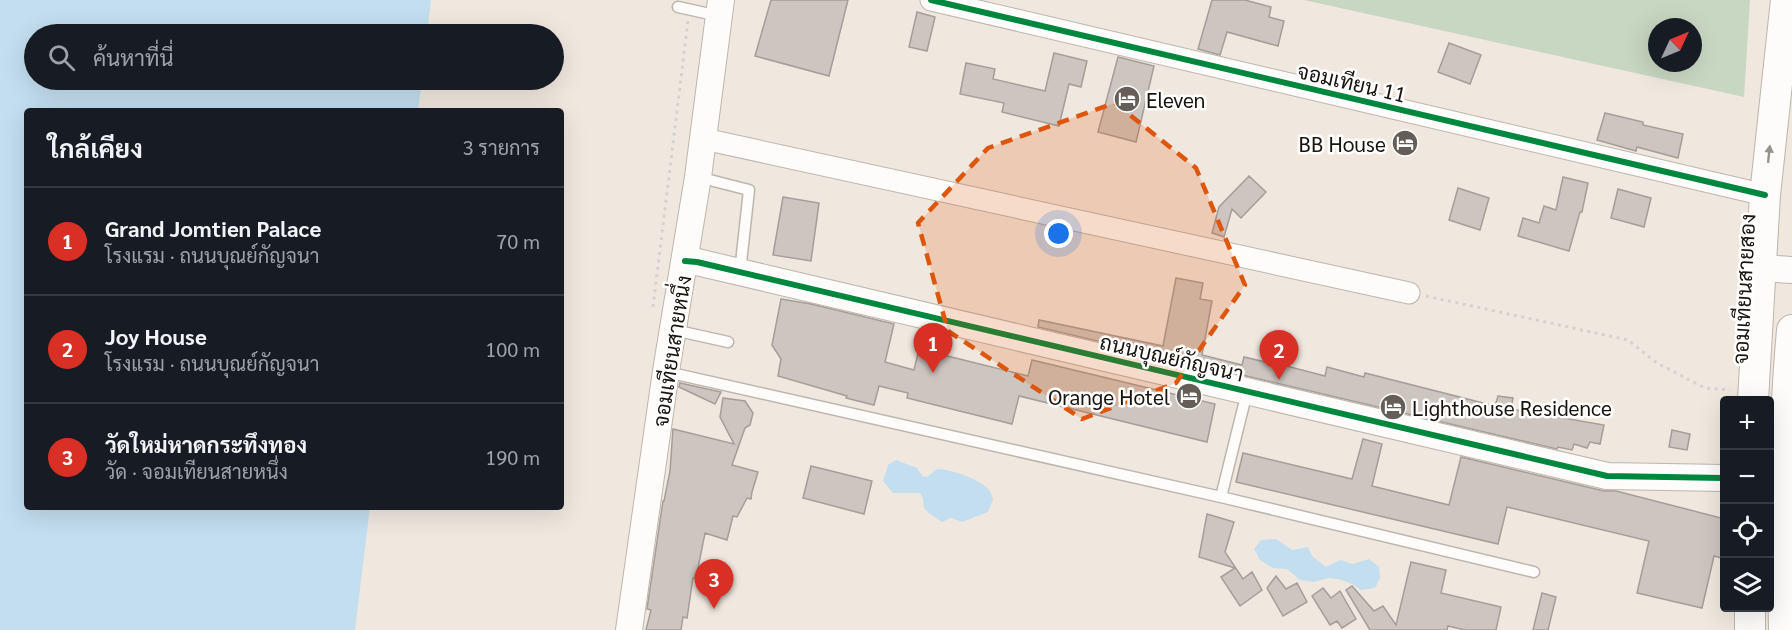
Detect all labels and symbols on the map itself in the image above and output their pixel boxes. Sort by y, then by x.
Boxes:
north arrow [1648,18,1702,72]
street label: จอมเทียน 11 [1295,56,1409,108]
hotel icon: Eleven [1112,84,1142,114]
place label: Eleven [1146,86,1205,113]
hotel icon: BB House [1390,128,1420,158]
place label: BB House [1299,130,1386,157]
one-way arrow [1764,144,1774,163]
street label: จอมเทียนสายสอง [1726,213,1760,365]
your location [1044,219,1073,248]
street label: จอมเทียนสายหนึ่ง [641,272,696,429]
pin: 1 [914,324,952,373]
street label: ถนนบุณย์กัญจนา [1097,327,1247,389]
pin: 2 [1260,330,1298,380]
hotel icon: Orange Hotel [1174,381,1204,411]
place label: Orange Hotel [1048,383,1170,410]
hotel icon: Lighthouse Residence [1378,392,1408,422]
place label: Lighthouse Residence [1412,394,1612,421]
pin: 3 [694,560,734,609]

